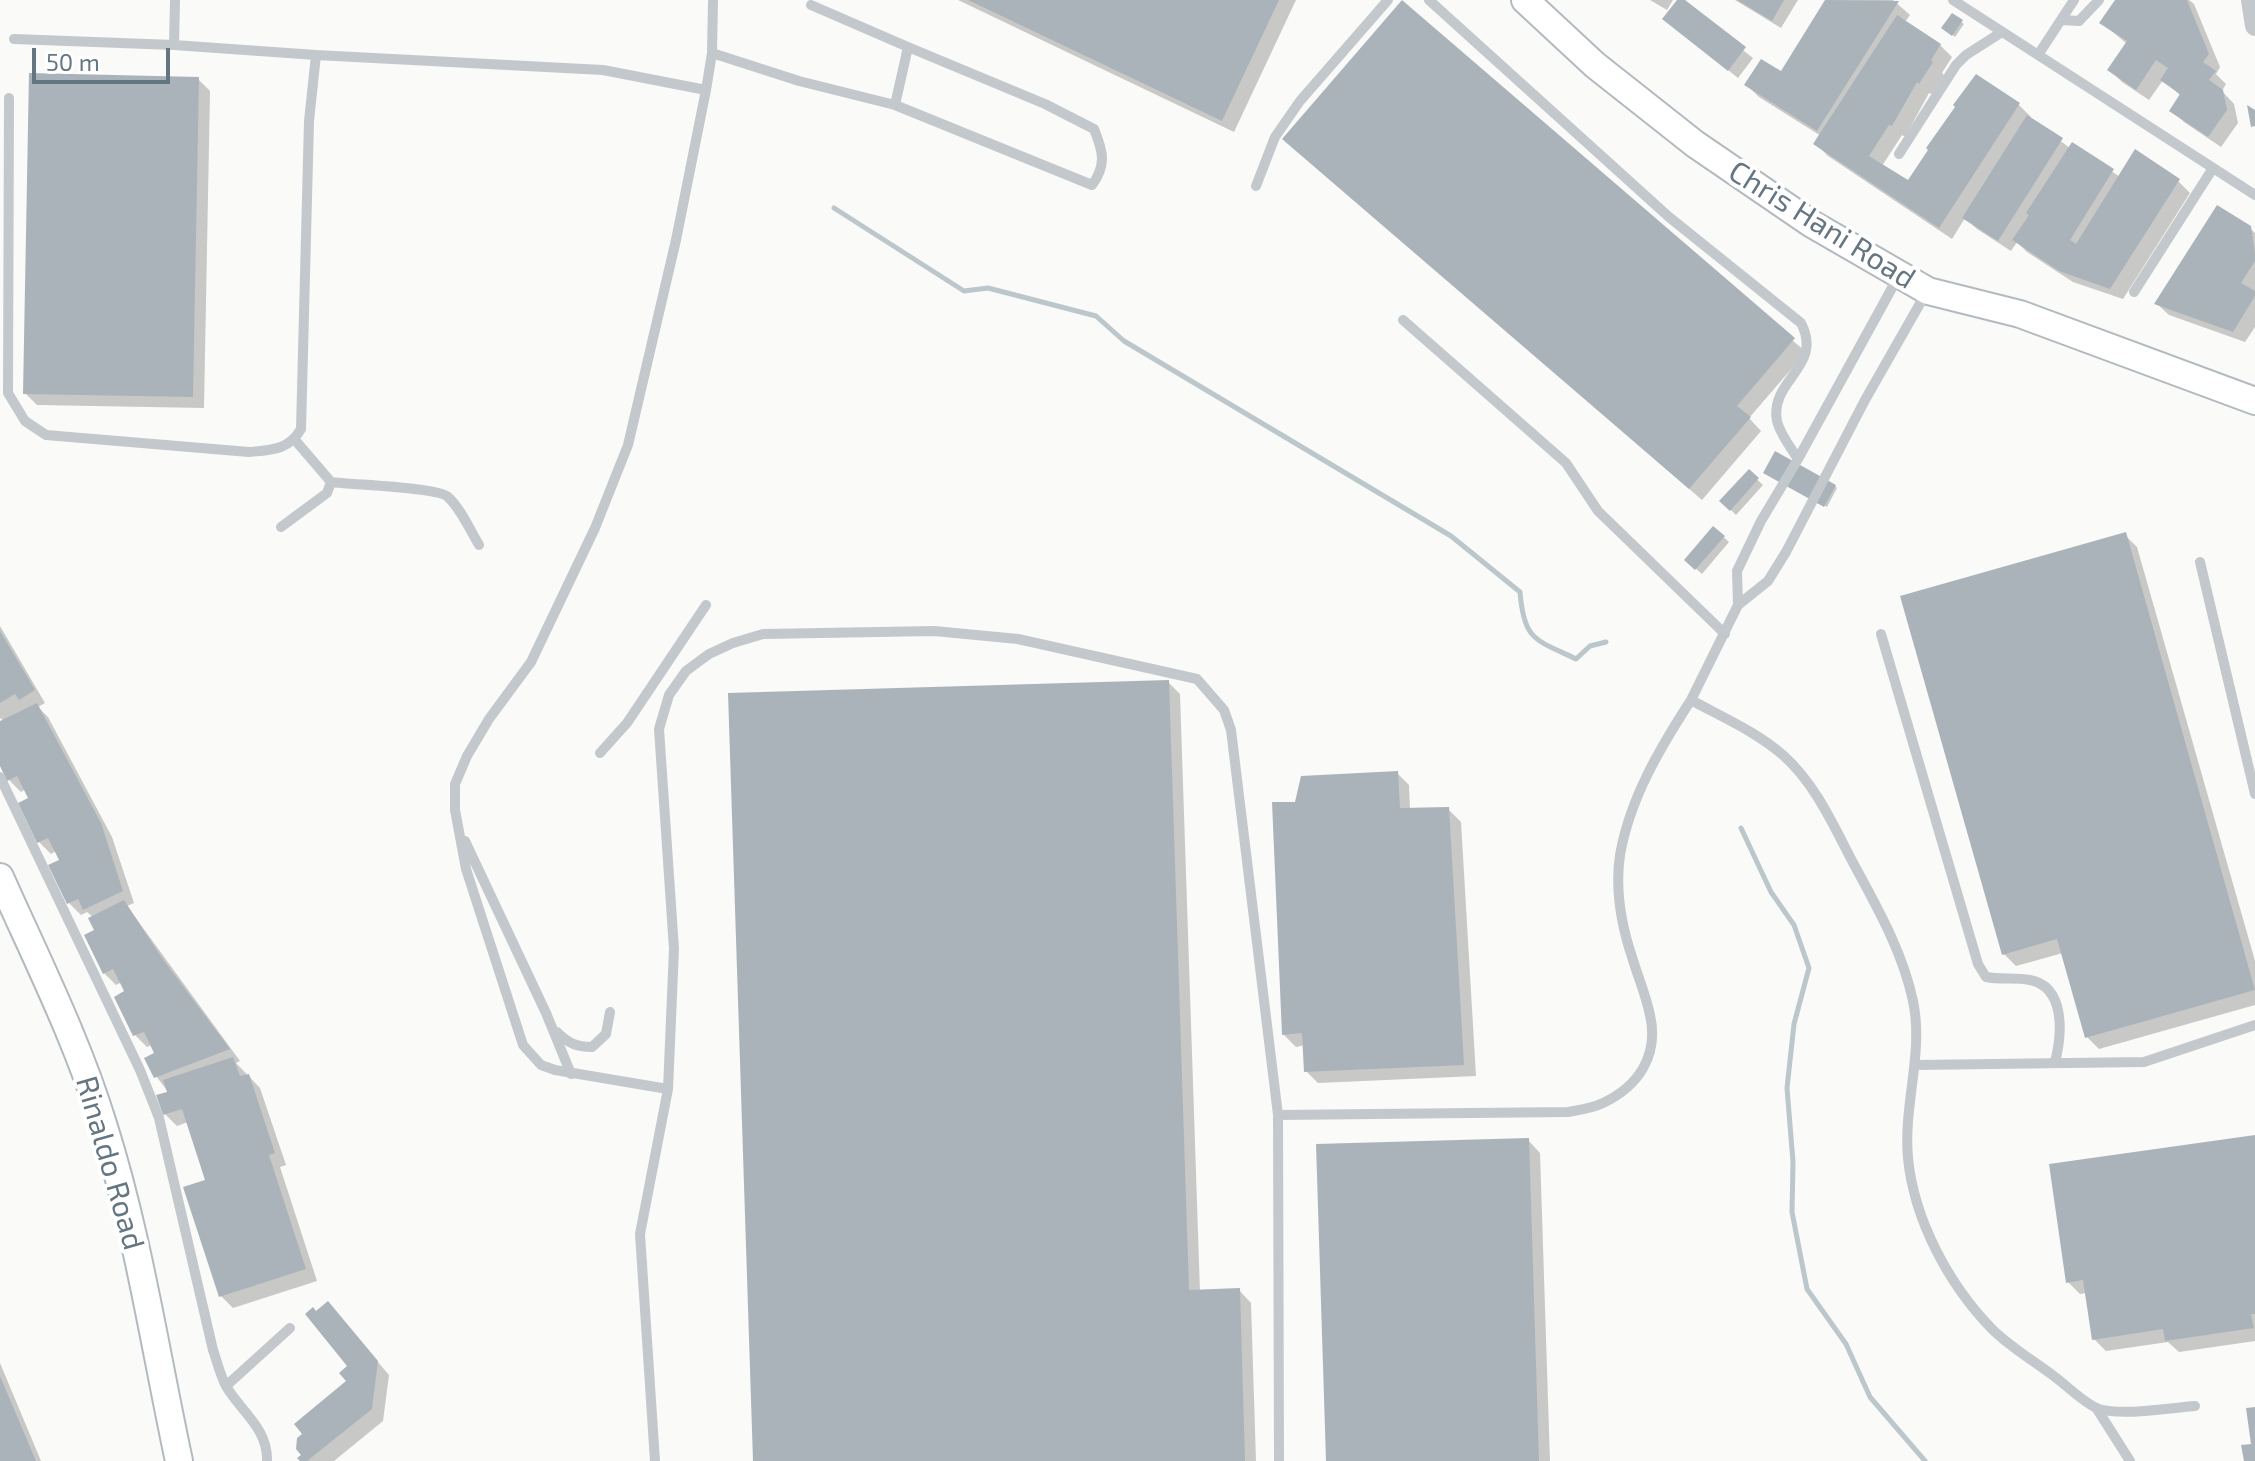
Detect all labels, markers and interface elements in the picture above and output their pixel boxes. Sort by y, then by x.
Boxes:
scale bar [36,32,174,82]
text: 50 m [46,47,100,76]
street label: Chris Hani Road [1722,153,1922,297]
street label: Rinaldo Road [68,1072,152,1254]

